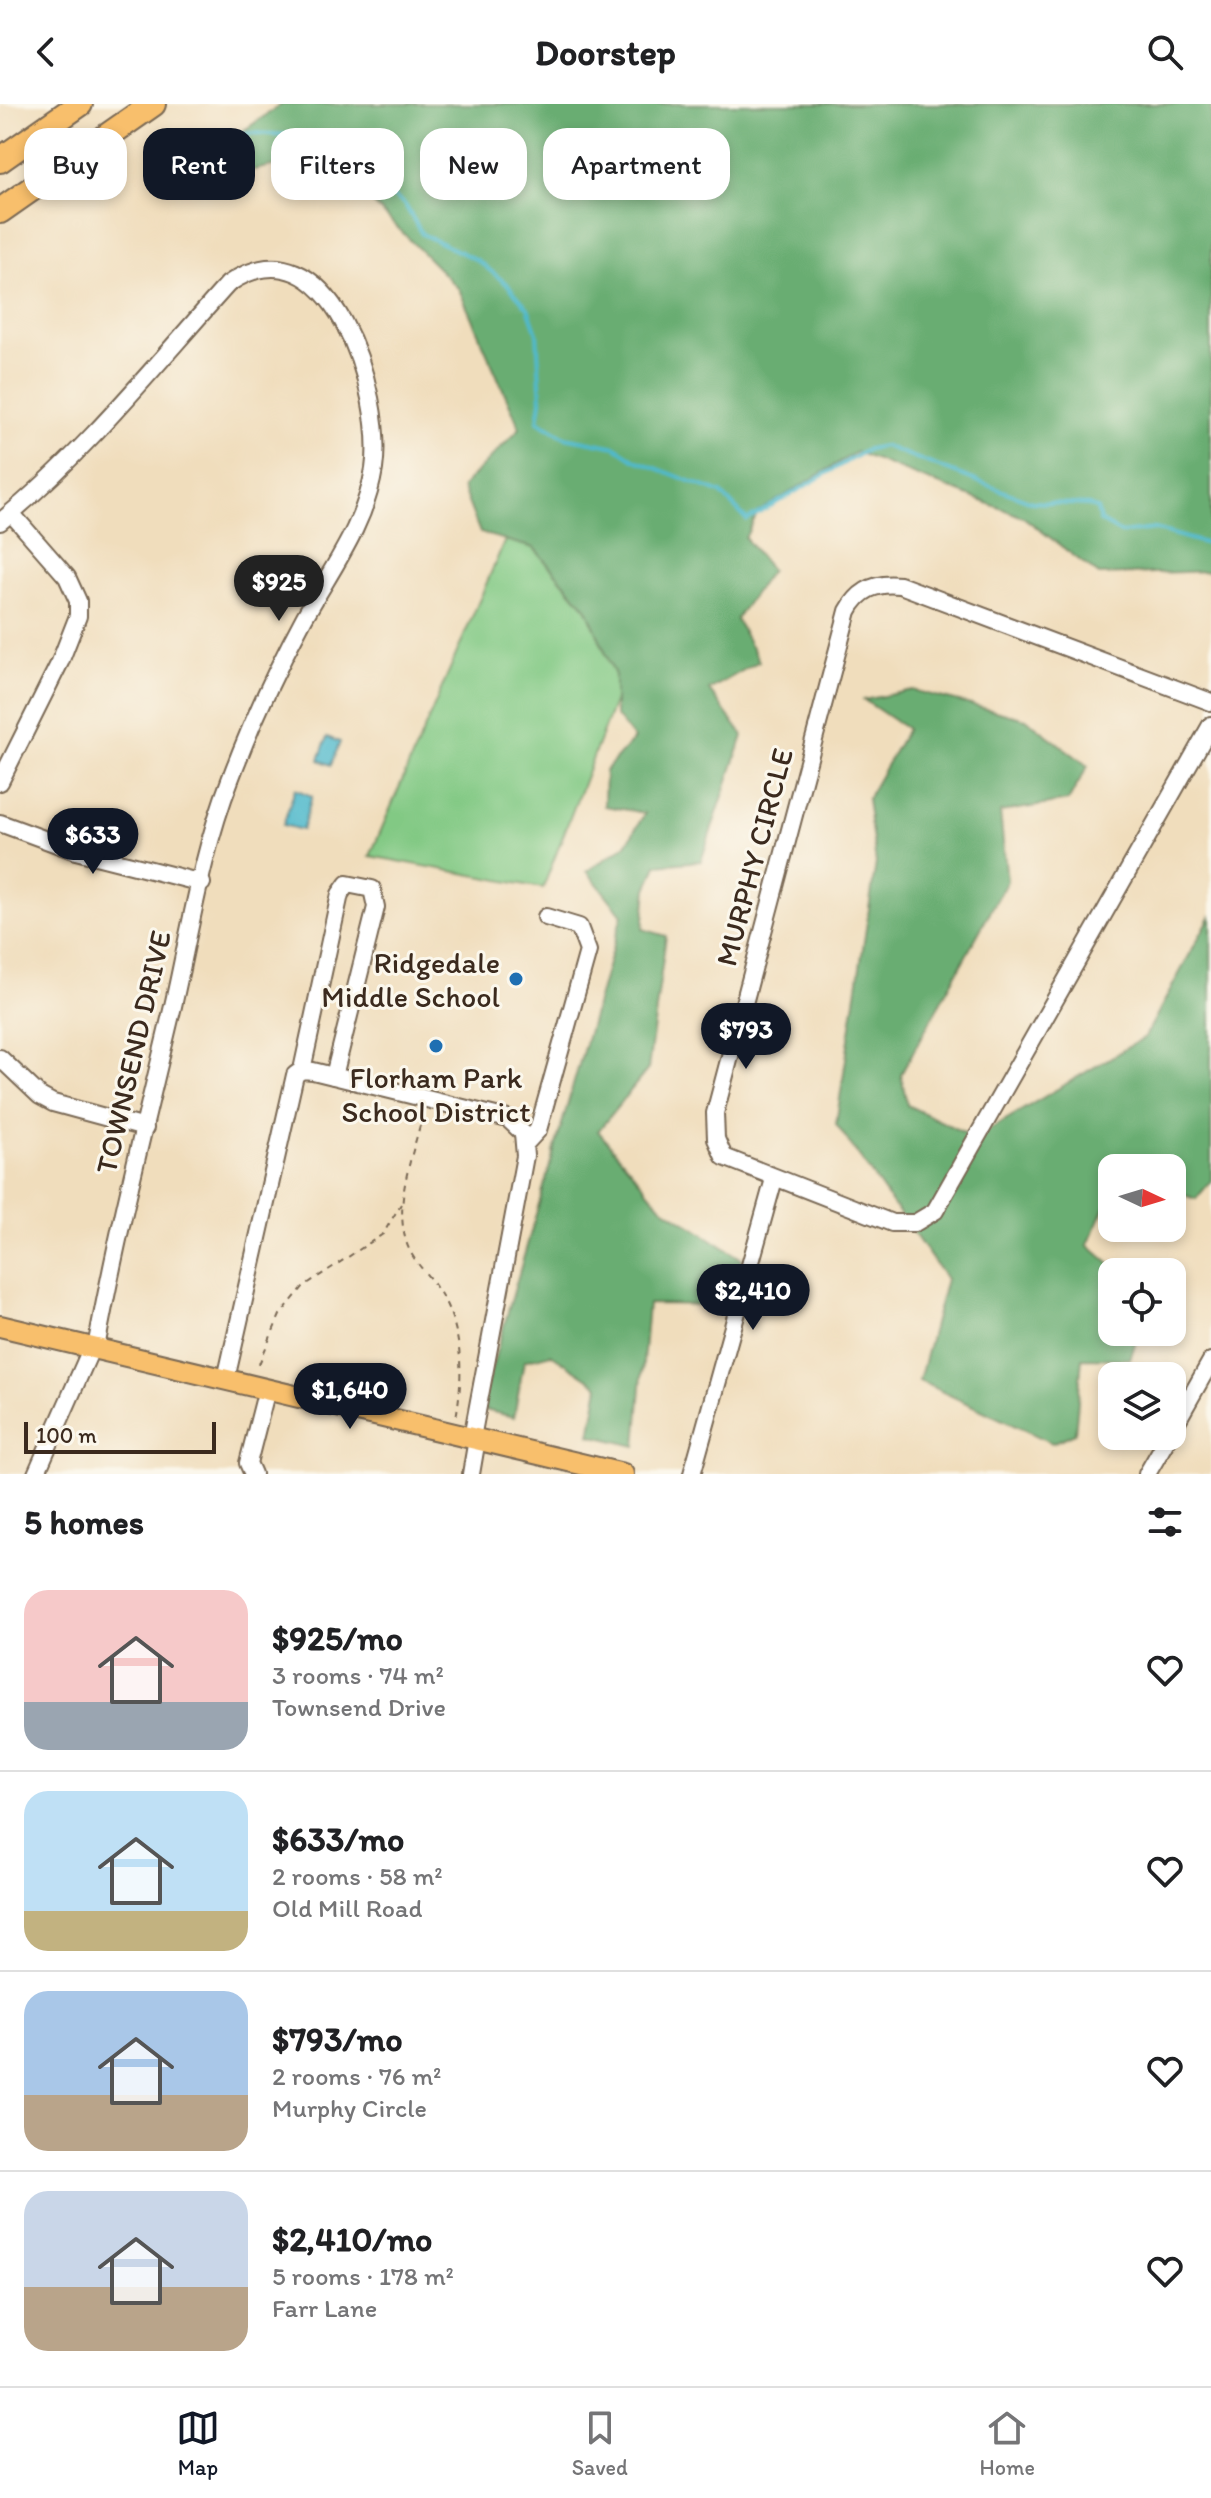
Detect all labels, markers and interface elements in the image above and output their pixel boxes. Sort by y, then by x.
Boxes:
icon: back [24,30,68,74]
icon: search [1143,30,1187,74]
text: Doorstep [535,31,676,74]
chip: Buy [24,128,127,200]
chip: Rent [143,128,255,200]
chip: Filters [271,128,404,200]
chip: New [420,128,527,200]
chip: Apartment [543,128,730,200]
pin: $925 [232,555,326,623]
text: $925 [252,565,306,597]
street label: MURPHY CIRCLE [707,744,801,970]
pin: $633 [46,808,140,876]
text: $633 [65,818,121,850]
street label: TOWNSEND DRIVE [87,927,179,1177]
place label: Ridgedale Middle School [321,944,501,1015]
marker: Ridgedale Middle School [507,970,525,988]
pin: $793 [699,1003,793,1071]
text: $793 [719,1013,773,1045]
marker: Florham Park School District [427,1037,445,1055]
place label: Florham Park School District [341,1059,531,1130]
north arrow [1098,1154,1186,1242]
map controls [1098,1154,1186,1450]
button: locate [1098,1258,1186,1346]
pin: $2,410 [688,1264,818,1332]
text: $2,410 [715,1274,791,1306]
button: layers [1098,1362,1186,1450]
pin: $1,640 [285,1363,415,1431]
text: $1,640 [312,1373,388,1405]
scale bar [24,1418,216,1454]
text: 100 m [36,1422,97,1449]
icon: filters [1143,1500,1187,1544]
text: 5 homes [24,1502,144,1543]
text: $925/mo [272,1618,403,1659]
icon: home [88,1622,184,1718]
icon: heart [1143,1648,1187,1692]
text: 3 rooms · 74 m² [272,1659,444,1691]
text: Townsend Drive [272,1691,446,1723]
text: $633/mo [272,1819,404,1860]
icon: home [88,1823,184,1919]
icon: heart [1143,1849,1187,1893]
text: 2 rooms · 58 m² [272,1860,443,1892]
text: Old Mill Road [272,1892,422,1924]
text: $793/mo [272,2019,403,2060]
icon: home [88,2023,184,2119]
icon: heart [1143,2049,1187,2093]
text: 2 rooms · 76 m² [272,2060,441,2092]
text: Murphy Circle [272,2092,427,2124]
text: $2,410/mo [272,2219,432,2260]
icon: home [88,2223,184,2319]
icon: heart [1143,2249,1187,2293]
text: 5 rooms · 178 m² [272,2260,454,2292]
text: Farr Lane [272,2292,377,2324]
tab: Map [176,2406,220,2481]
tab: Saved [572,2406,628,2481]
tab: Home [980,2406,1035,2481]

